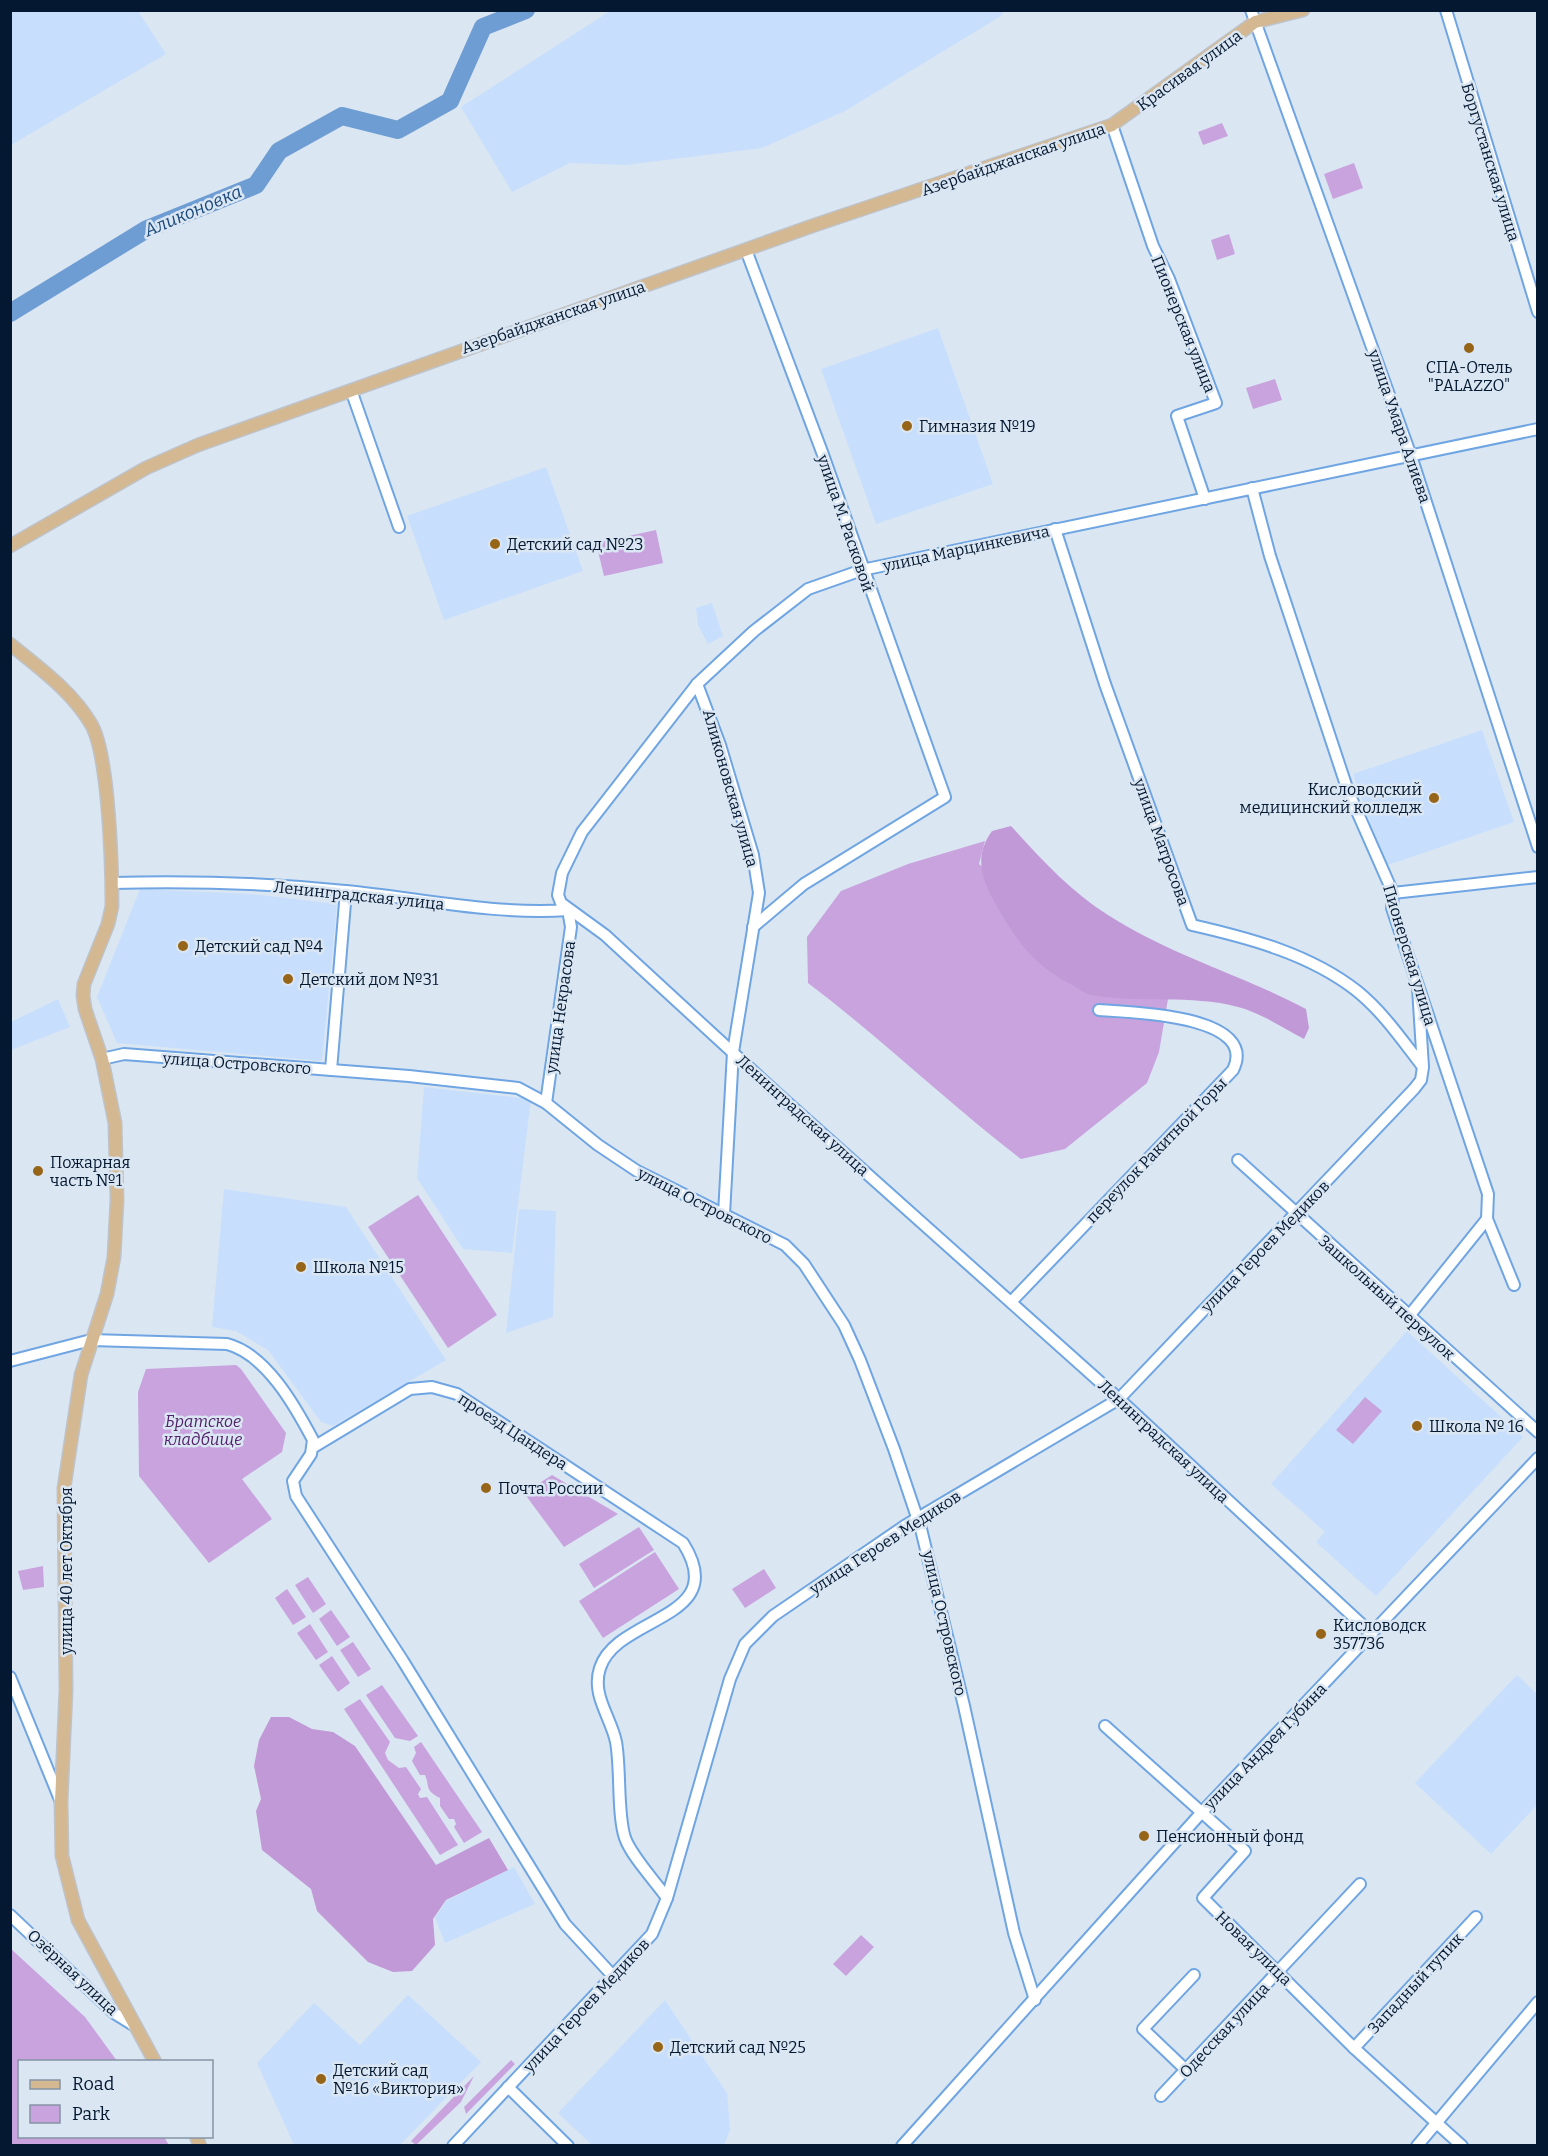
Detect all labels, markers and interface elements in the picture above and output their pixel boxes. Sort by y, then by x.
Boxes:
street label: Красивая улица [1133,26,1246,115]
street label: Боргустанская улица [1457,81,1524,244]
street label: Азербайджанская улица [919,119,1108,200]
water label: Аликоновка [140,181,245,242]
street label: Пионерская улица [1147,253,1220,396]
street label: Азербайджанская улица [459,277,648,358]
marker: СПА-Отель "PALAZZO" [1462,341,1476,355]
street label: улица Умара Алиева [1364,346,1435,506]
place label: СПА-Отель "PALAZZO" [1426,358,1512,395]
place label: Гимназия №19 [919,417,1036,436]
marker: Гимназия №19 [900,419,914,433]
street label: улица М. Расковой [813,451,878,594]
street label: улица Марцинкевича [880,522,1051,576]
place label: Детский сад №23 [507,535,643,554]
marker: Детский сад №23 [488,537,502,551]
street label: Аликоновская улица [699,707,762,869]
street label: улица Матросова [1129,775,1193,909]
place label: Кисловодский медицинский колледж [1240,780,1422,817]
marker: Кисловодский медицинский колледж [1427,791,1441,805]
street label: Ленинградская улица [273,877,446,914]
street label: Пионерская улица [1379,883,1440,1028]
place label: Детский сад №4 [195,937,324,956]
marker: Детский сад №4 [176,939,190,953]
street label: улица Некрасова [542,939,579,1076]
place label: Детский дом №31 [300,970,439,989]
marker: Детский дом №31 [281,972,295,986]
street label: улица Островского [161,1049,312,1078]
street label: Ленинградская улица [733,1051,873,1180]
street label: переулок Ракитной Горы [1082,1074,1231,1227]
place label: Пожарная часть №1 [49,1153,131,1190]
street label: улица Островского [633,1163,775,1248]
marker: Пожарная часть №1 [31,1164,45,1178]
street label: улица Героев Медиков [1197,1176,1333,1317]
street label: Зашкольный переулок [1314,1231,1459,1364]
place label: Школа №15 [313,1258,404,1277]
marker: Школа №15 [294,1260,308,1274]
street label: Ленинградская улица [1094,1376,1233,1507]
street label: проезд Цандера [454,1389,571,1474]
park label: Братское кладбище [164,1412,242,1449]
place label: Школа № 16 [1429,1417,1524,1436]
marker: Школа № 16 [1410,1419,1424,1433]
place label: Почта России [498,1479,603,1498]
marker: Почта России [479,1481,493,1495]
street label: улица Героев Медиков [805,1486,964,1599]
street label: улица 40 лет Октября [57,1487,76,1656]
street label: улица Островского [918,1548,970,1698]
place label: Кисловодск 357736 [1333,1616,1427,1653]
marker: Кисловодск 357736 [1314,1627,1328,1641]
street label: улица Андрея Губина [1200,1679,1331,1814]
place label: Пенсионный фонд [1156,1827,1304,1846]
marker: Пенсионный фонд [1137,1829,1151,1843]
street label: Новая улица [1212,1907,1296,1990]
street label: Озёрная улица [24,1926,122,2019]
street label: Западный тупик [1364,1928,1467,2038]
street label: улица Героев Медиков [519,1934,653,2077]
street label: Одесская улица [1176,1979,1273,2082]
place label: Детский сад №25 [670,2038,806,2057]
marker: Детский сад №25 [651,2040,665,2054]
legend [18,2060,213,2138]
place label: Детский сад №16 «Виктория» [333,2061,464,2098]
marker: Детский сад №16 «Виктория» [314,2072,328,2086]
text: Road [72,2073,115,2095]
text: Park [72,2103,111,2125]

